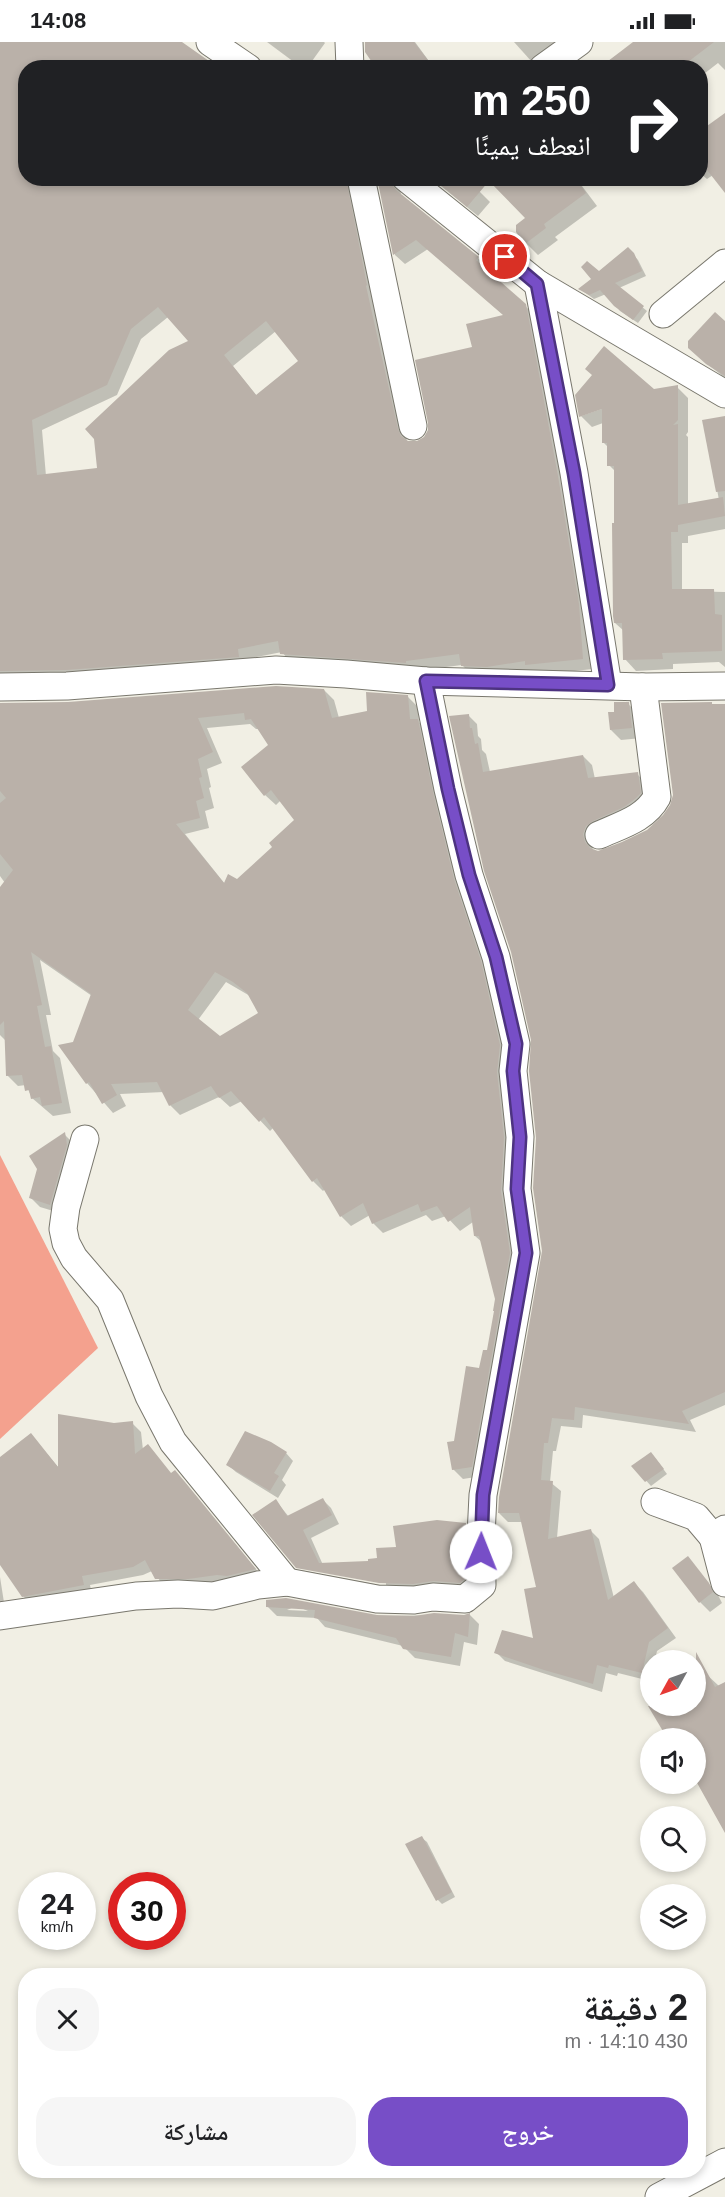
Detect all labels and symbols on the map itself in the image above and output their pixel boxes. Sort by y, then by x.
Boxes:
pin [479,231,530,282]
position arrow [449,1520,513,1584]
north arrow [640,1650,706,1716]
speed limit sign: 30 [108,1872,186,1950]

